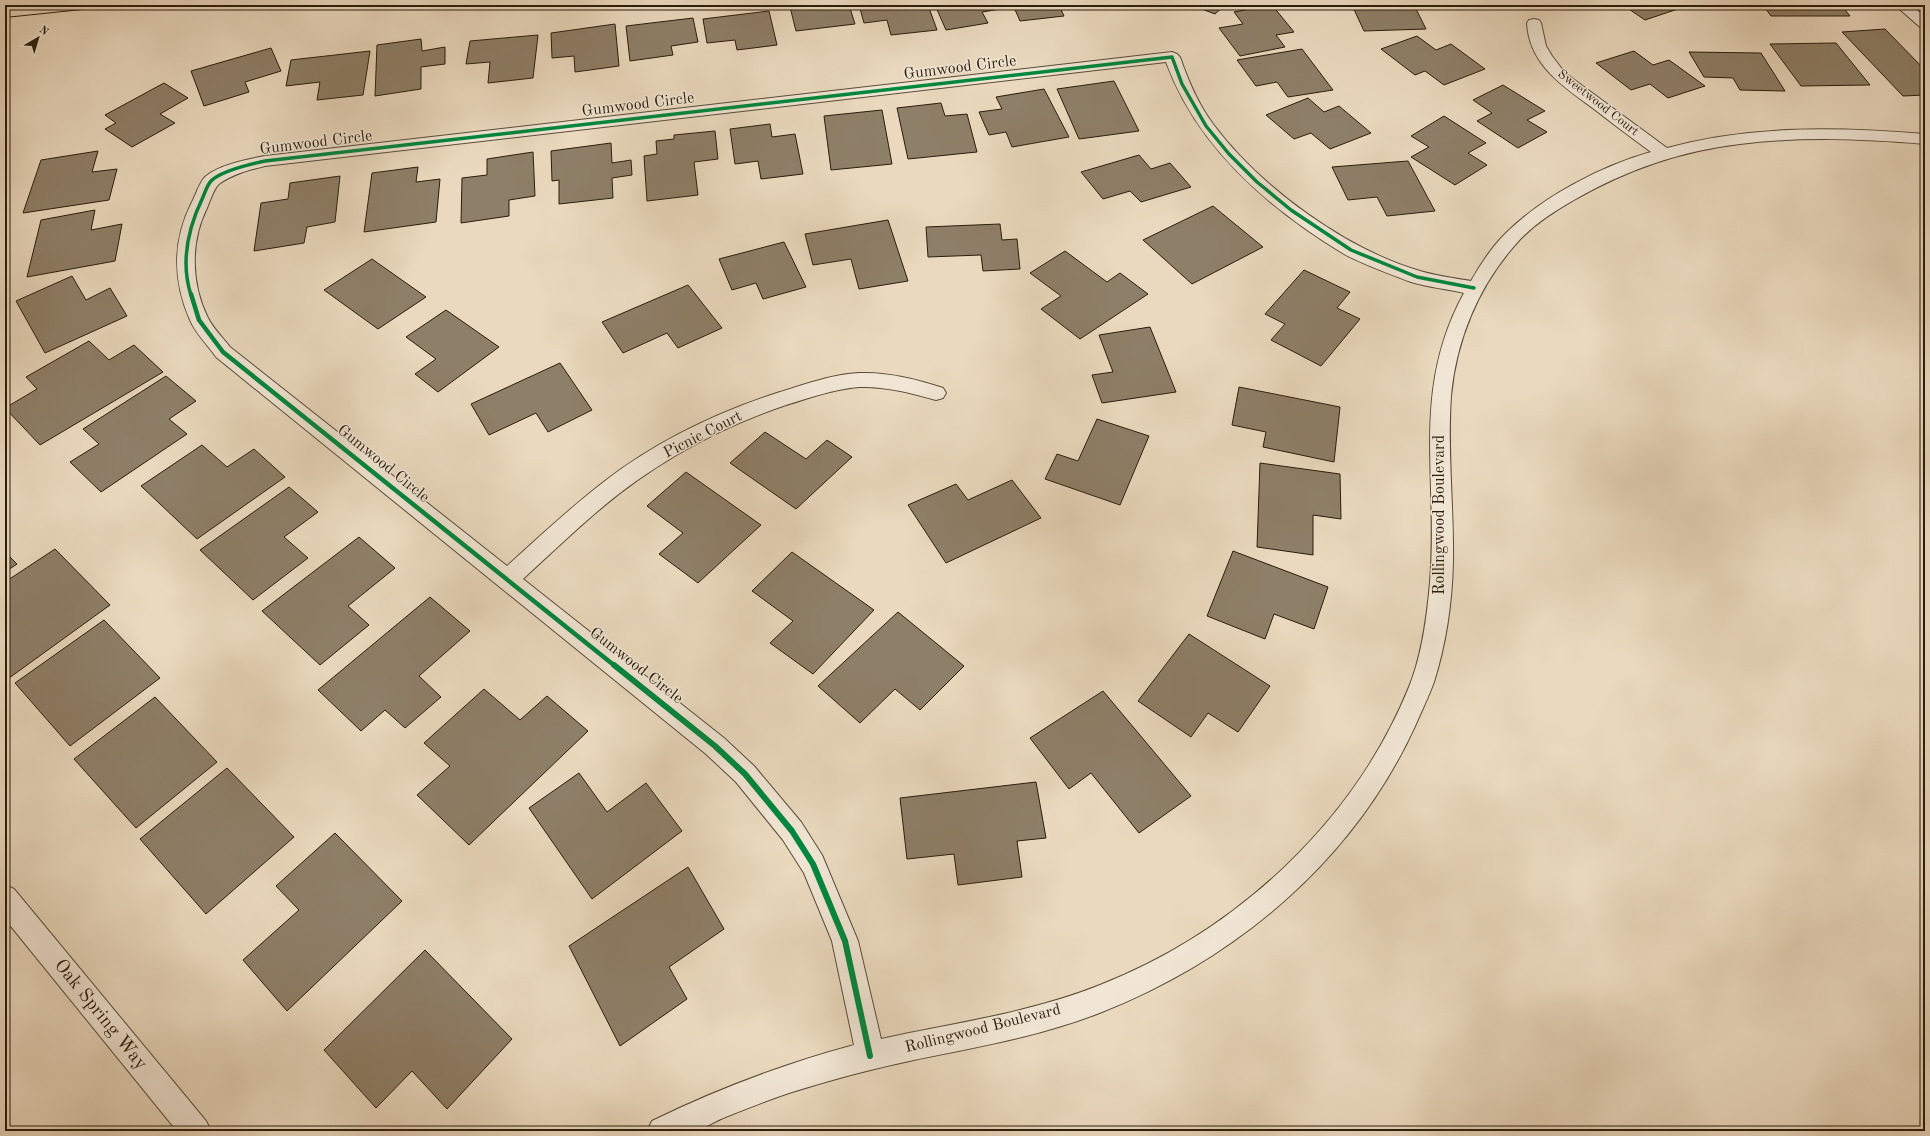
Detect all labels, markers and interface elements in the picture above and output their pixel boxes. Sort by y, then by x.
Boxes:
north arrow [18,18,58,58]
text: N [37,24,50,39]
street label: Gumwood Circle [903,53,1017,83]
street label: Sweetwood Court [1555,67,1641,139]
street label: Gumwood Circle [581,90,695,120]
street label: Gumwood Circle [259,128,373,158]
street label: Picnic Court [661,408,745,462]
street label: Gumwood Circle [334,422,432,506]
street label: Rollingwood Boulevard [1432,435,1448,595]
street label: Gumwood Circle [586,625,686,707]
street label: Oak Spring Way [50,956,150,1074]
street label: Rollingwood Boulevard [903,1002,1063,1056]

